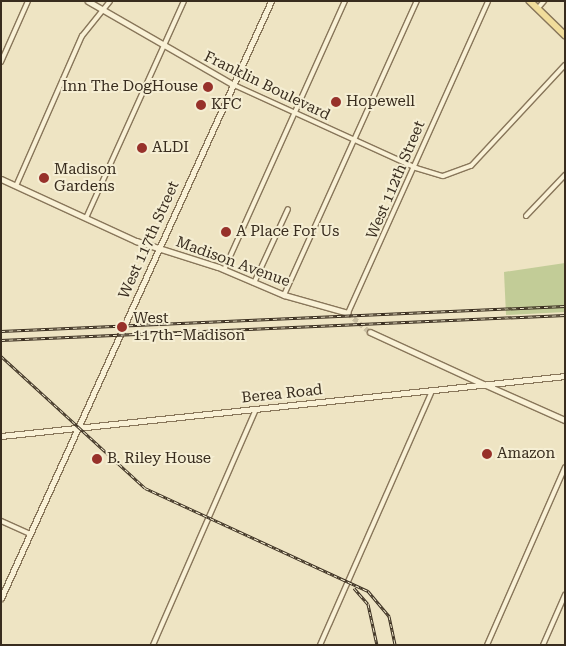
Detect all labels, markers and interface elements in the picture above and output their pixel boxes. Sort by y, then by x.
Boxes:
street label: Franklin Boulevard [201,48,333,124]
place label: Inn The DogHouse [62,78,198,96]
marker: Inn The DogHouse [202,81,214,93]
place label: Hopewell [346,93,415,111]
place label: KFC [211,96,242,114]
marker: Hopewell [330,96,342,108]
marker: KFC [195,99,207,111]
street label: West 112th Street [363,118,429,242]
place label: ALDI [152,139,189,157]
marker: ALDI [136,142,148,154]
place label: Madison Gardens [54,160,117,195]
marker: Madison Gardens [38,172,50,184]
street label: West 117th Street [115,178,183,302]
place label: A Place For Us [236,223,339,241]
marker: A Place For Us [220,226,232,238]
street label: Madison Avenue [173,233,293,291]
place label: West 117th–Madison [133,309,245,344]
marker: West 117th–Madison [115,320,129,334]
street label: Berea Road [241,381,323,407]
place label: Amazon [497,445,555,463]
marker: Amazon [481,448,493,460]
place label: B. Riley House [107,450,211,468]
marker: B. Riley House [91,453,103,465]

